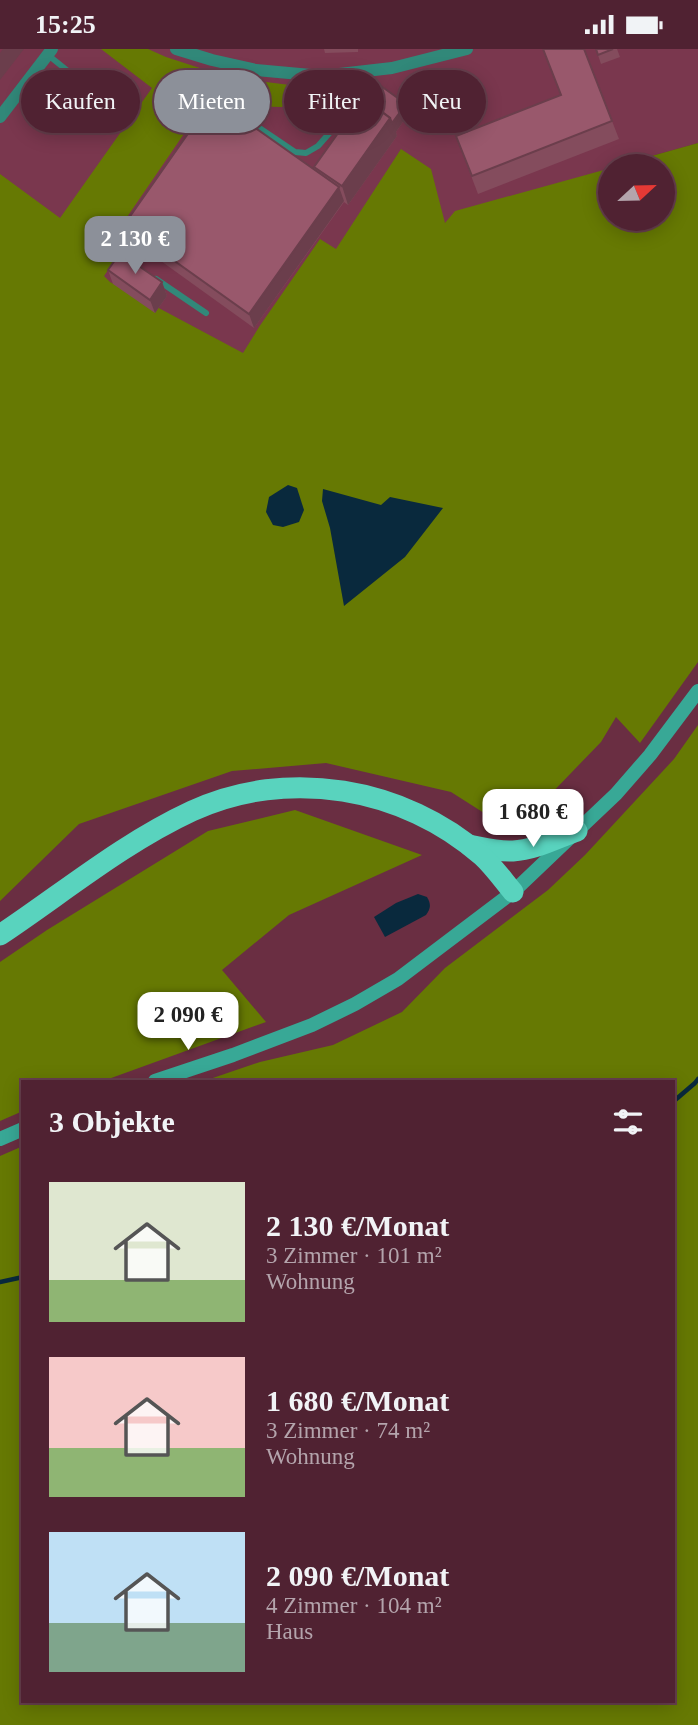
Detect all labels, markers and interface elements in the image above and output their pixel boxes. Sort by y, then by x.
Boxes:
text: 15:25 [35,10,96,39]
chip: Kaufen [21,70,140,133]
chip: Mieten [154,70,270,133]
chip: Filter [284,70,384,133]
chip: Neu [398,70,486,133]
north arrow [598,154,676,231]
map controls [598,154,675,231]
pin: 2 130 € [70,217,200,276]
text: 2 130 € [101,226,170,251]
pin: 1 680 € [468,789,598,849]
text: 1 680 € [499,799,568,824]
pin: 2 090 € [123,993,253,1052]
text: 2 090 € [154,1002,223,1027]
icon: filters [609,1103,647,1141]
text: 3 Objekte [49,1105,175,1138]
text: 2 130 €/Monat [266,1209,449,1242]
icon: home [105,1210,189,1294]
text: 3 Zimmer · 101 m² [266,1243,442,1268]
text: Wohnung [266,1269,355,1294]
text: 1 680 €/Monat [266,1384,449,1417]
icon: home [105,1385,189,1469]
text: 3 Zimmer · 74 m² [266,1418,430,1443]
text: Wohnung [266,1444,355,1469]
text: 2 090 €/Monat [266,1559,449,1592]
icon: home [105,1560,189,1644]
text: 4 Zimmer · 104 m² [266,1593,442,1618]
text: Haus [266,1619,313,1644]

